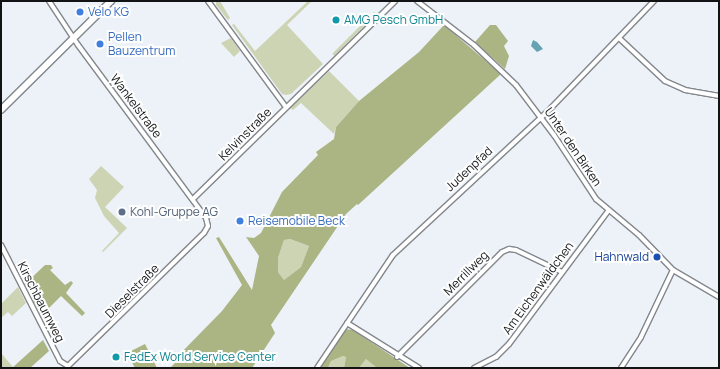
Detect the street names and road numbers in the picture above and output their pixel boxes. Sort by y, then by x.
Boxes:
street label: Wankelstraße [107,71,165,141]
street label: Kelvinstraße [216,105,274,163]
street label: Unter den Birken [541,105,605,189]
street label: Judenpfad [443,144,495,194]
street label: Am Eichenwäldchen [500,239,576,337]
street label: Merrillweg [441,248,491,298]
street label: Kirschbaumweg [15,259,67,345]
street label: Dieselstraße [102,261,162,321]

